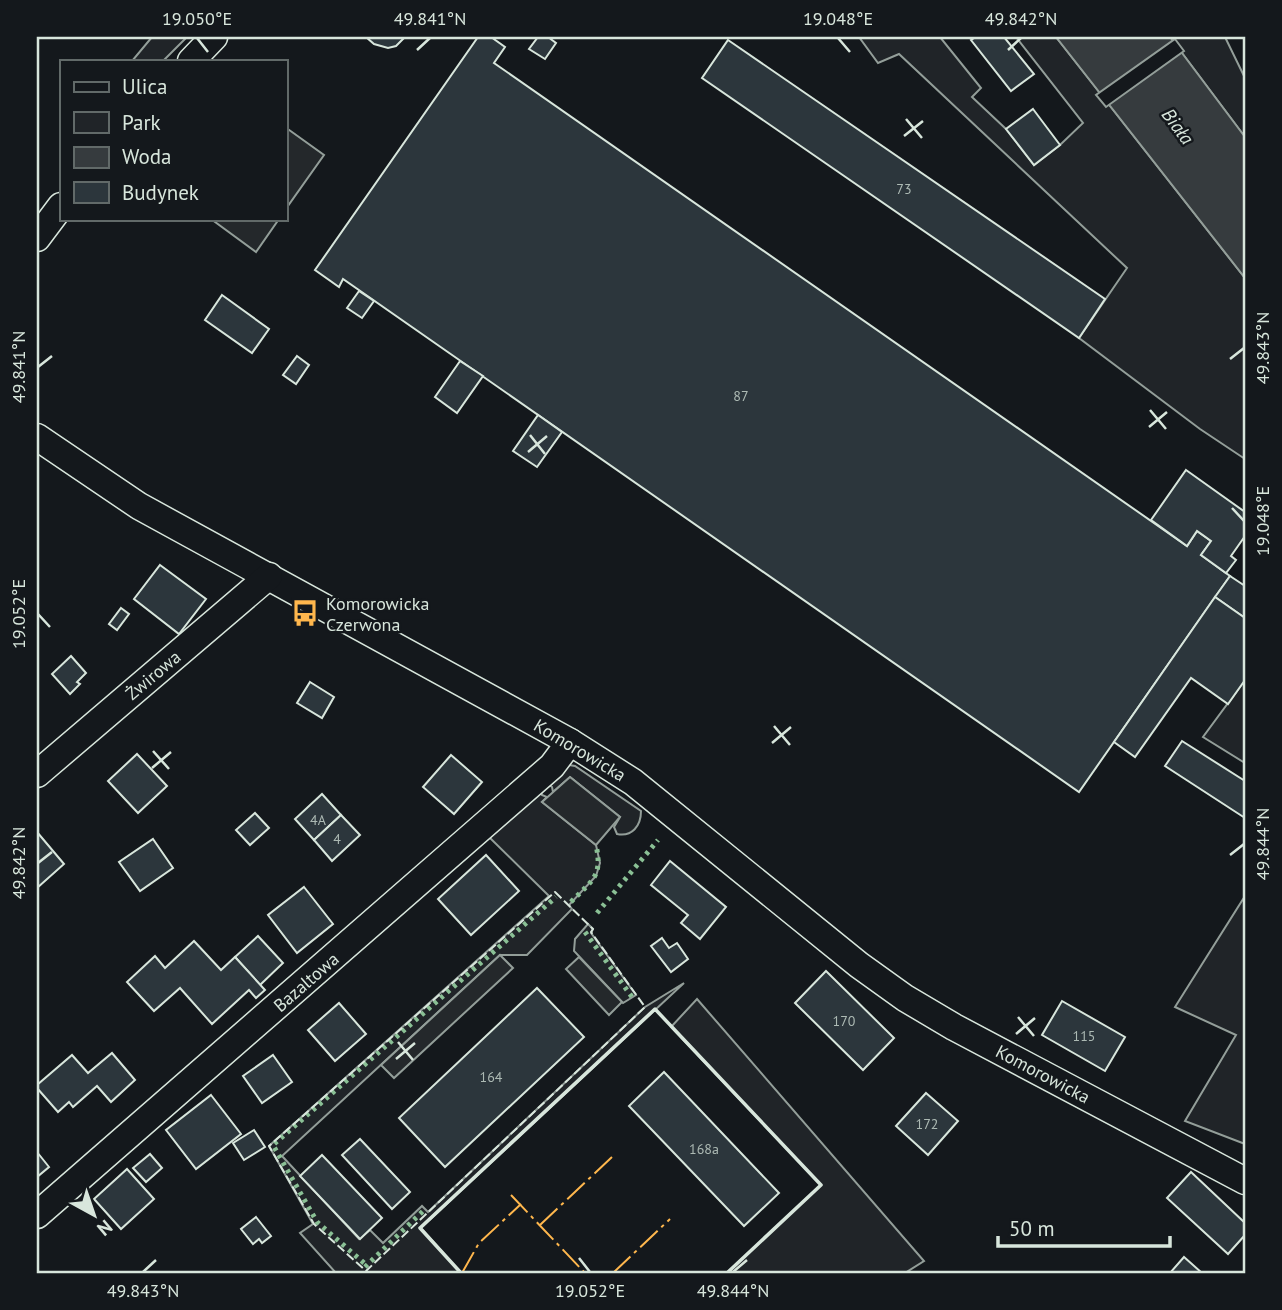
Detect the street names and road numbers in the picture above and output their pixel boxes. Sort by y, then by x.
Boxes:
street label: Żwirowa [121,645,185,705]
street label: Komorowicka [530,714,630,786]
street label: Bazaltowa [269,947,343,1017]
street label: Komorowicka [992,1040,1094,1108]

